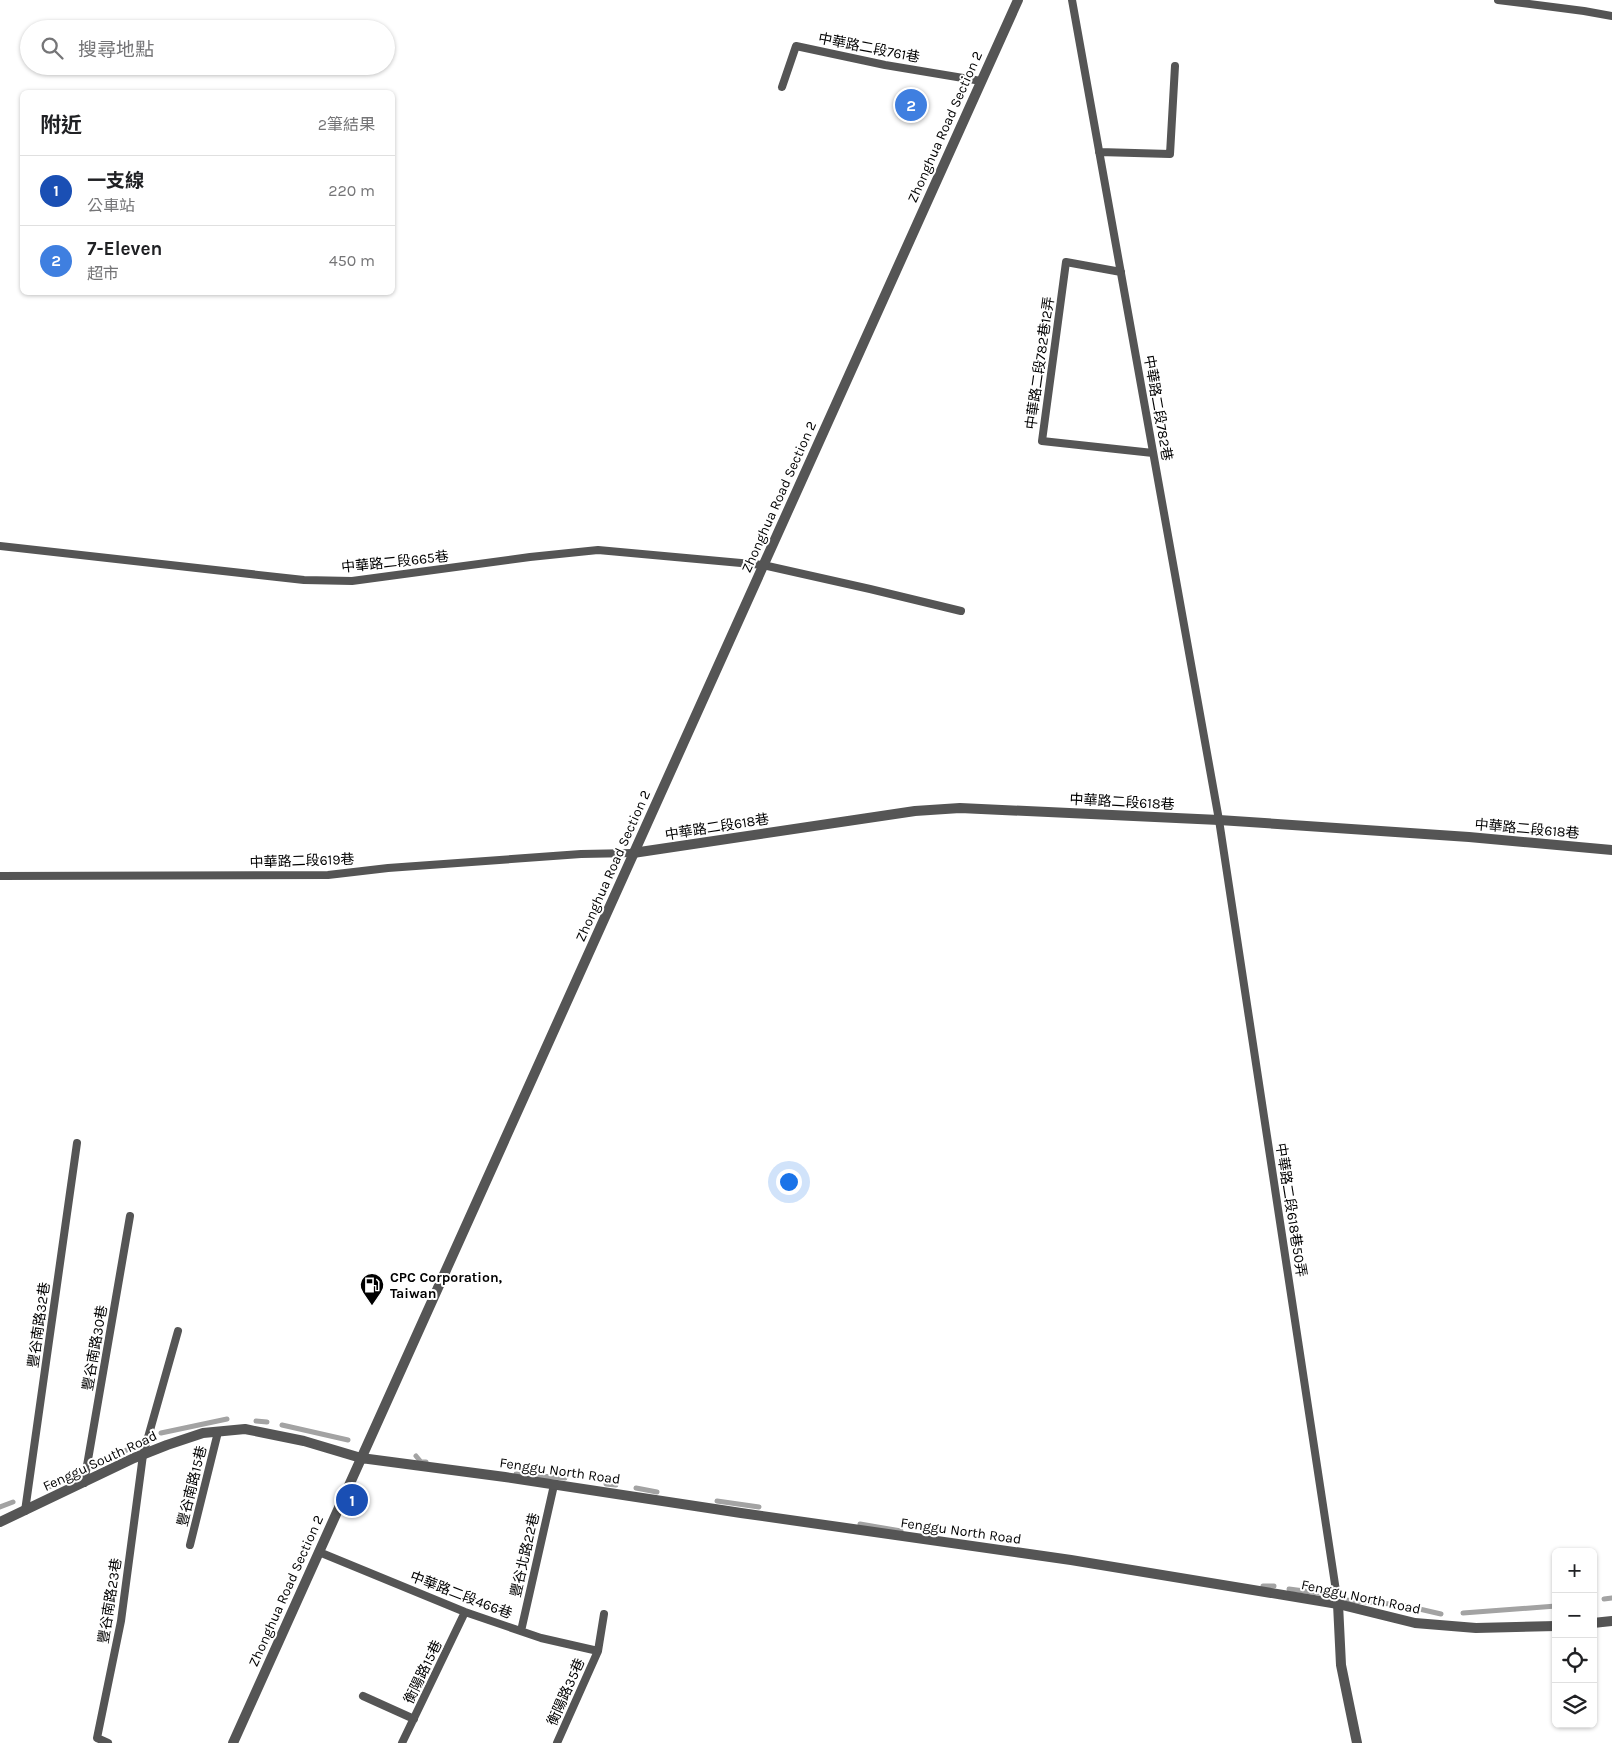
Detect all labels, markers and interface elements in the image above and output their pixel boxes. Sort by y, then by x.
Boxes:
search box [20,20,395,75]
street label: 中華路二段761巷 [817,30,921,66]
icon: search [38,34,66,62]
text: 搜尋地點 [78,39,154,61]
street label: Zhonghua Road Section 2 [904,49,986,205]
pin: 2 [895,86,927,124]
text: 附近 [40,113,82,137]
text: 2筆結果 [318,115,375,134]
text: 一支線 [87,170,144,192]
text: 1 [53,181,59,200]
text: 220 m [328,181,375,200]
text: 公車站 [87,196,135,215]
text: 7-Eleven [87,238,162,260]
text: 2 [51,251,61,270]
text: 450 m [329,251,375,270]
text: 超市 [87,264,119,283]
street label: 中華路二段782巷12弄 [1022,295,1058,431]
street label: 中華路二段782巷 [1140,354,1176,462]
street label: Zhonghua Road Section 2 [738,419,820,575]
street label: 中華路二段665巷 [340,548,450,576]
street label: Zhonghua Road Section 2 [572,788,654,944]
street label: 中華路二段618巷 [1069,791,1175,813]
street label: 中華路二段618巷 [664,810,770,844]
street label: 中華路二段618巷 [1474,816,1580,842]
street label: 中華路二段619巷 [249,851,355,871]
street label: 中華路二段618巷50弄 [1272,1142,1310,1278]
your location [776,1169,802,1195]
place label: CPC Corporation, Taiwan [390,1269,503,1302]
fuel station icon: CPC Corporation, Taiwan [359,1272,385,1306]
street label: 豐谷南路32巷 [25,1281,53,1369]
street label: 豐谷南路30巷 [79,1304,111,1392]
street label: Fenggu South Road [40,1427,160,1495]
street label: 豐谷南路15巷 [174,1444,210,1528]
street label: Fenggu North Road [499,1454,621,1488]
pin: 1 [336,1481,368,1519]
street label: 豐谷北路22巷 [507,1511,543,1599]
street label: Zhonghua Road Section 2 [245,1513,327,1669]
street label: Fenggu North Road [900,1514,1022,1548]
map controls [1552,1548,1597,1728]
button: + [1552,1548,1597,1593]
street label: 豐谷南路23巷 [95,1557,125,1645]
street label: 中華路二段466巷 [408,1568,514,1622]
street label: Fenggu North Road [1300,1576,1422,1618]
button: − [1552,1593,1597,1638]
street label: 衡陽路15巷 [400,1637,446,1707]
button: locate [1552,1638,1597,1683]
street label: 衡陽路35巷 [544,1656,588,1728]
button: layers [1552,1683,1597,1728]

